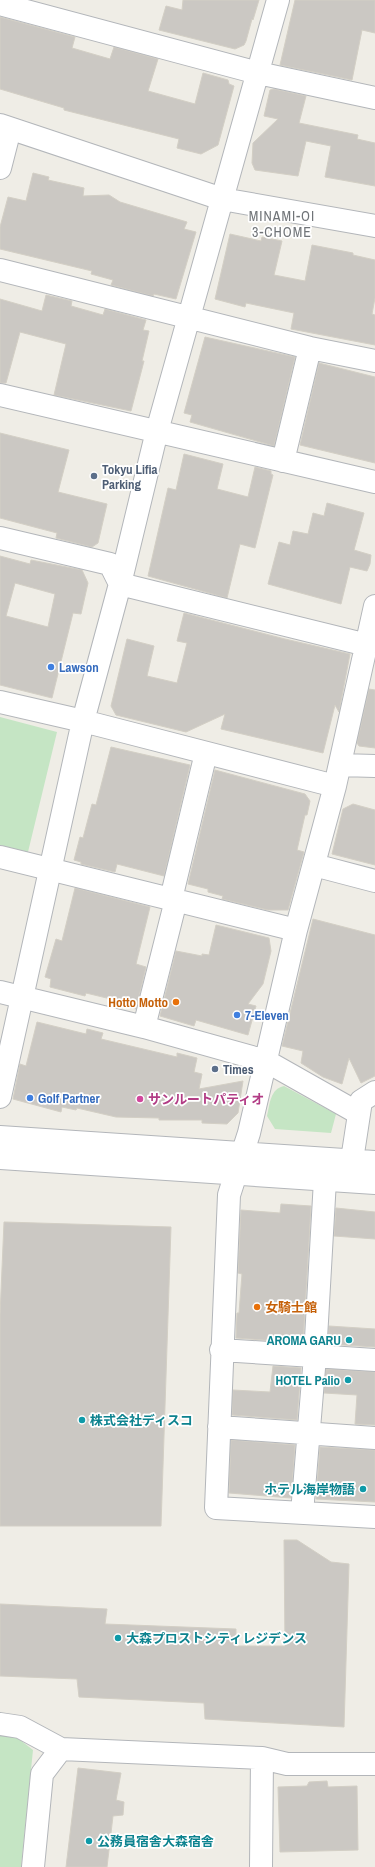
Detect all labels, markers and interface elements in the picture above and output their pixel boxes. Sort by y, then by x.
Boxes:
district label: MINAMI-OI 3-CHOME [249,207,315,241]
place label: Tokyu Lifia Parking [102,461,158,493]
marker: Tokyu Lifia Parking [89,471,99,481]
place label: Lawson [59,659,99,676]
marker: Lawson [46,662,56,672]
place label: Hotto Motto [108,994,168,1011]
marker: Hotto Motto [171,997,181,1007]
place label: 7-Eleven [245,1007,289,1024]
marker: 7-Eleven [232,1010,242,1020]
place label: Times [223,1061,254,1078]
marker: Times [210,1064,220,1074]
place label: Golf Partner [38,1090,100,1107]
place label: サンルートパティオ [148,1091,264,1108]
marker: Golf Partner [25,1093,35,1103]
marker: サンルートパティオ [135,1094,145,1104]
place label: 女騎士館 [265,1299,317,1316]
marker: 女騎士館 [252,1302,262,1312]
place label: AROMA GARU [267,1332,341,1349]
marker: AROMA GARU [344,1335,354,1345]
place label: HOTEL Palio [276,1372,340,1389]
marker: HOTEL Palio [343,1375,353,1385]
place label: 株式会社ディスコ [90,1412,193,1429]
marker: 株式会社ディスコ [77,1415,87,1425]
place label: ホテル海岸物語 [264,1481,355,1498]
marker: ホテル海岸物語 [358,1484,368,1494]
place label: 大森プロストシティレジデンス [126,1630,307,1647]
marker: 大森プロストシティレジデンス [113,1633,123,1643]
place label: 公務員宿舎大森宿舎 [97,1833,214,1850]
marker: 公務員宿舎大森宿舎 [84,1836,94,1846]

